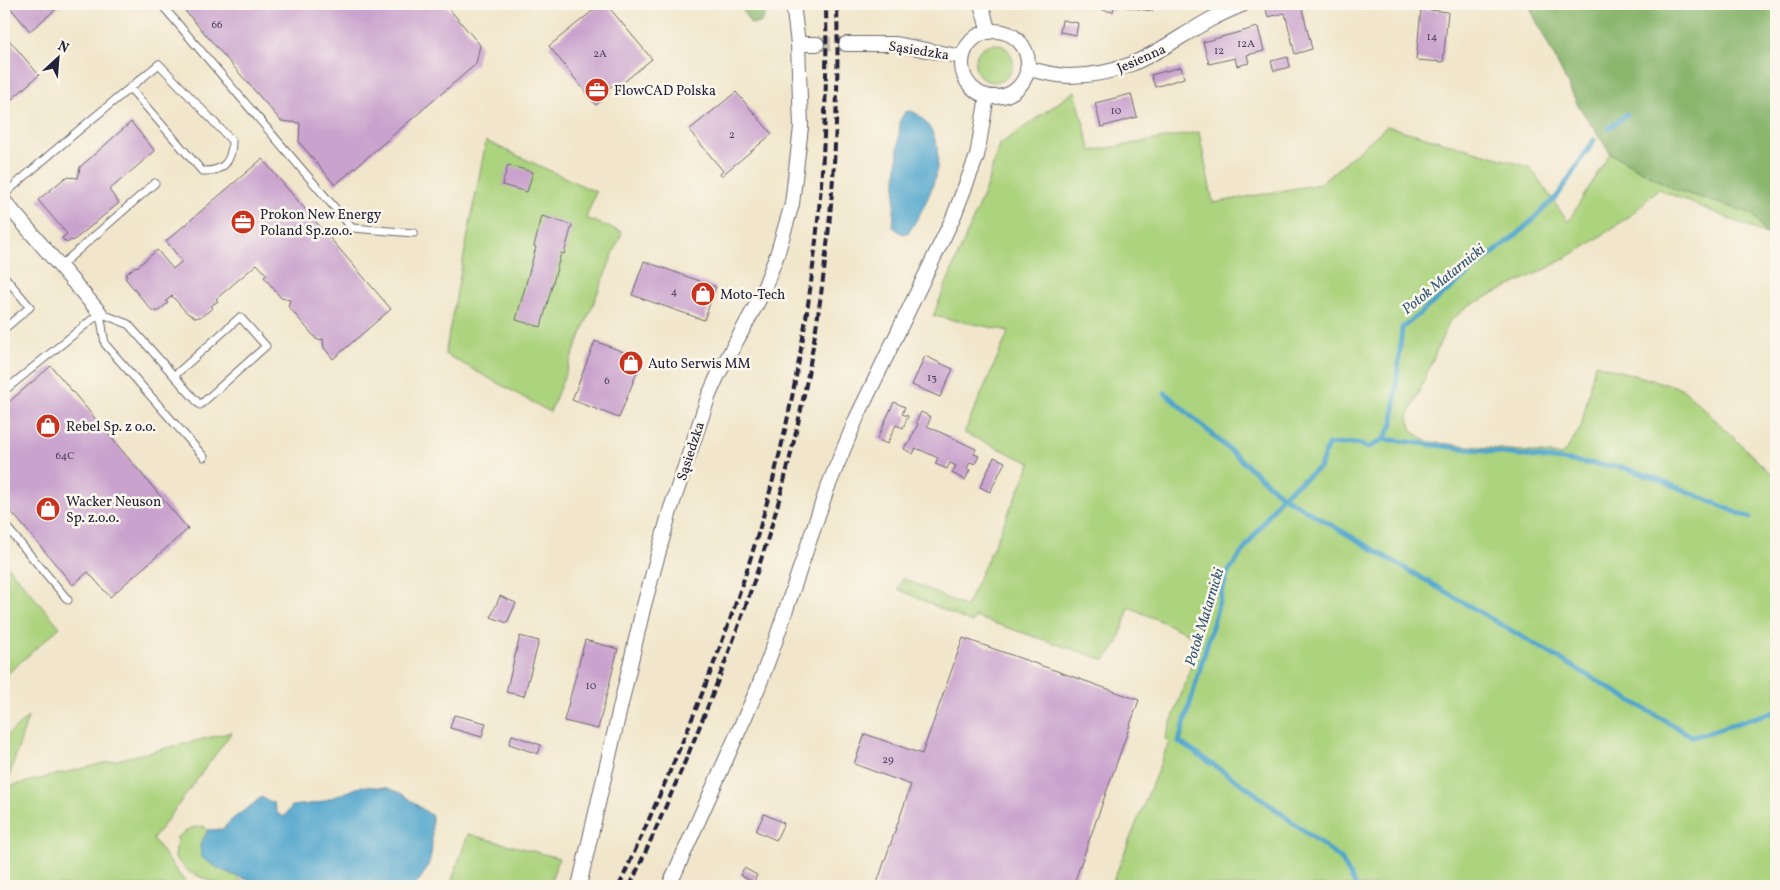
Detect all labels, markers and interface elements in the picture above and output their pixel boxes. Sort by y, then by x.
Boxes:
house number: 66 [211,18,223,33]
house number: 14 [1427,30,1438,45]
north arrow [32,32,82,82]
text: N [54,37,72,58]
street label: Sąsiedzka [887,37,950,66]
house number: 12A [1237,37,1255,52]
street label: Jesienna [1114,40,1169,79]
house number: 12 [1214,44,1224,59]
house number: 2A [593,47,607,62]
office icon: FlowCAD Polska [584,77,610,103]
place label: FlowCAD Polska [614,82,716,101]
house number: 10 [1111,104,1122,119]
house number: 2 [729,128,735,143]
place label: Prokon New Energy Poland Sp.zo.o. [260,206,382,241]
office icon: Prokon New Energy Poland Sp.zo.o. [230,209,256,235]
water label: Potok Matarnicki [1398,240,1490,320]
shop icon: Moto-Tech [690,281,716,307]
house number: 4 [671,285,678,300]
place label: Moto-Tech [720,286,785,305]
shop icon: Auto Serwis MM [618,350,644,376]
place label: Auto Serwis MM [648,355,751,374]
house number: 13 [927,371,937,386]
house number: 6 [604,374,610,389]
shop icon: Rebel Sp. z o.o. [35,413,61,439]
place label: Rebel Sp. z o.o. [66,418,156,437]
street label: Sąsiedzka [673,419,710,483]
house number: 64C [56,449,75,464]
place label: Wacker Neuson Sp. z.o.o. [66,493,161,528]
shop icon: Wacker Neuson Sp. z.o.o. [35,496,61,522]
water label: Potok Matarnicki [1181,565,1230,669]
house number: 10 [586,679,597,694]
house number: 29 [882,753,894,768]

